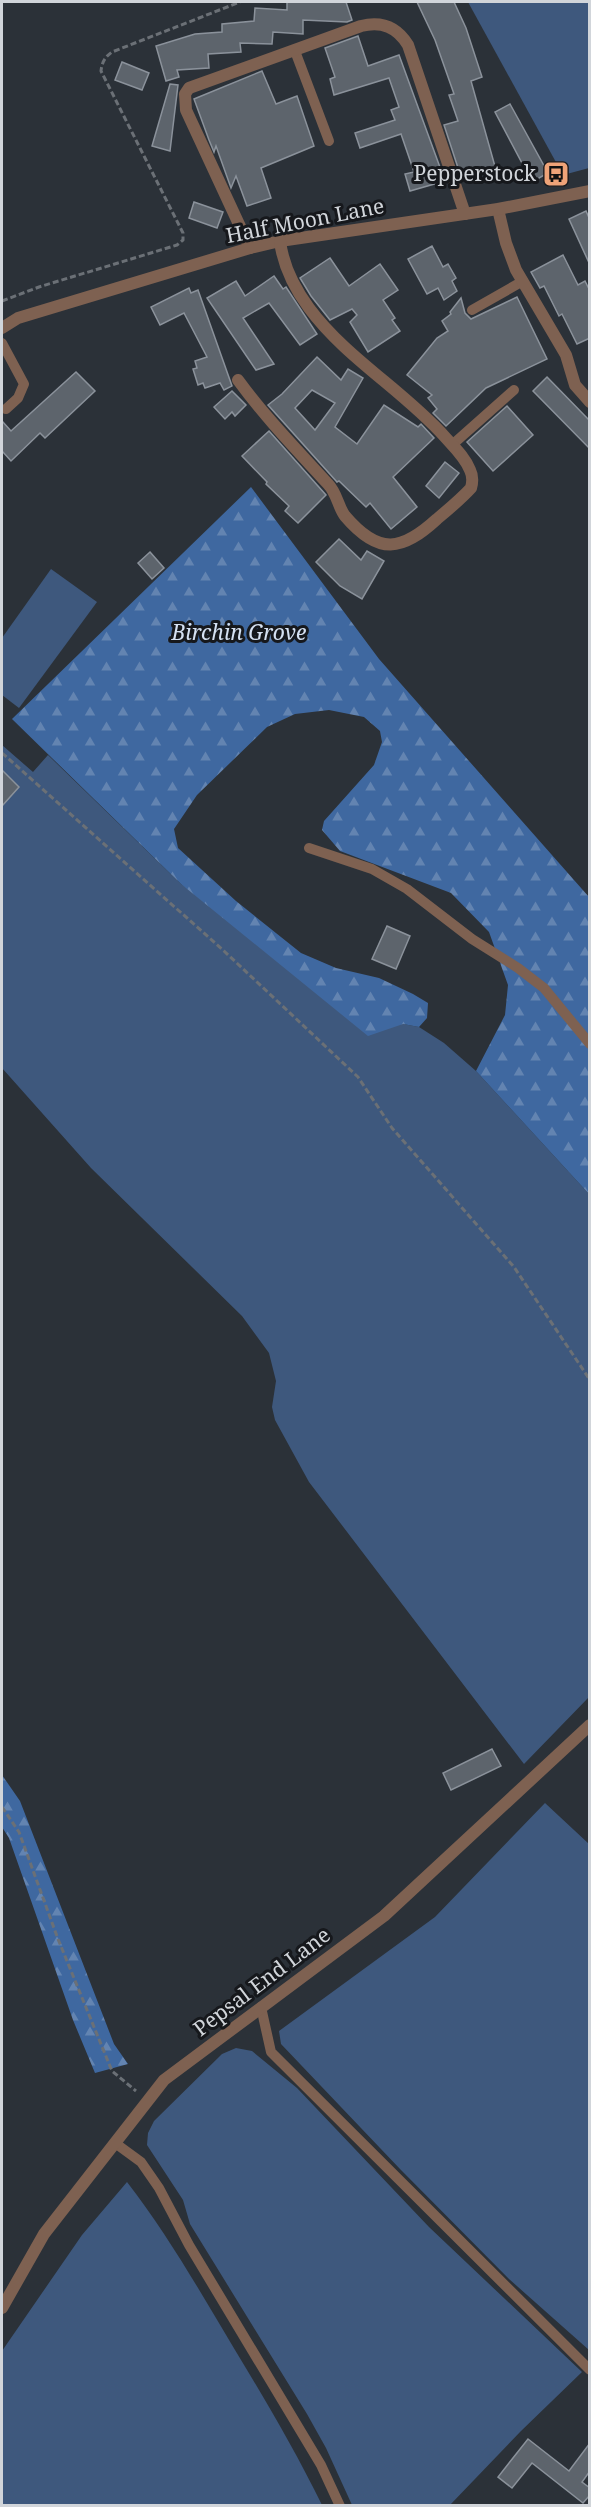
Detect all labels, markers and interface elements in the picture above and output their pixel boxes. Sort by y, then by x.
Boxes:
place label: Pepperstock [414,159,537,187]
bus stop icon: Pepperstock [541,159,571,189]
street label: Half Moon Lane [223,191,386,249]
park label: Birchin Grove [171,618,306,646]
street label: Pepsal End Lane [187,1920,336,2042]

